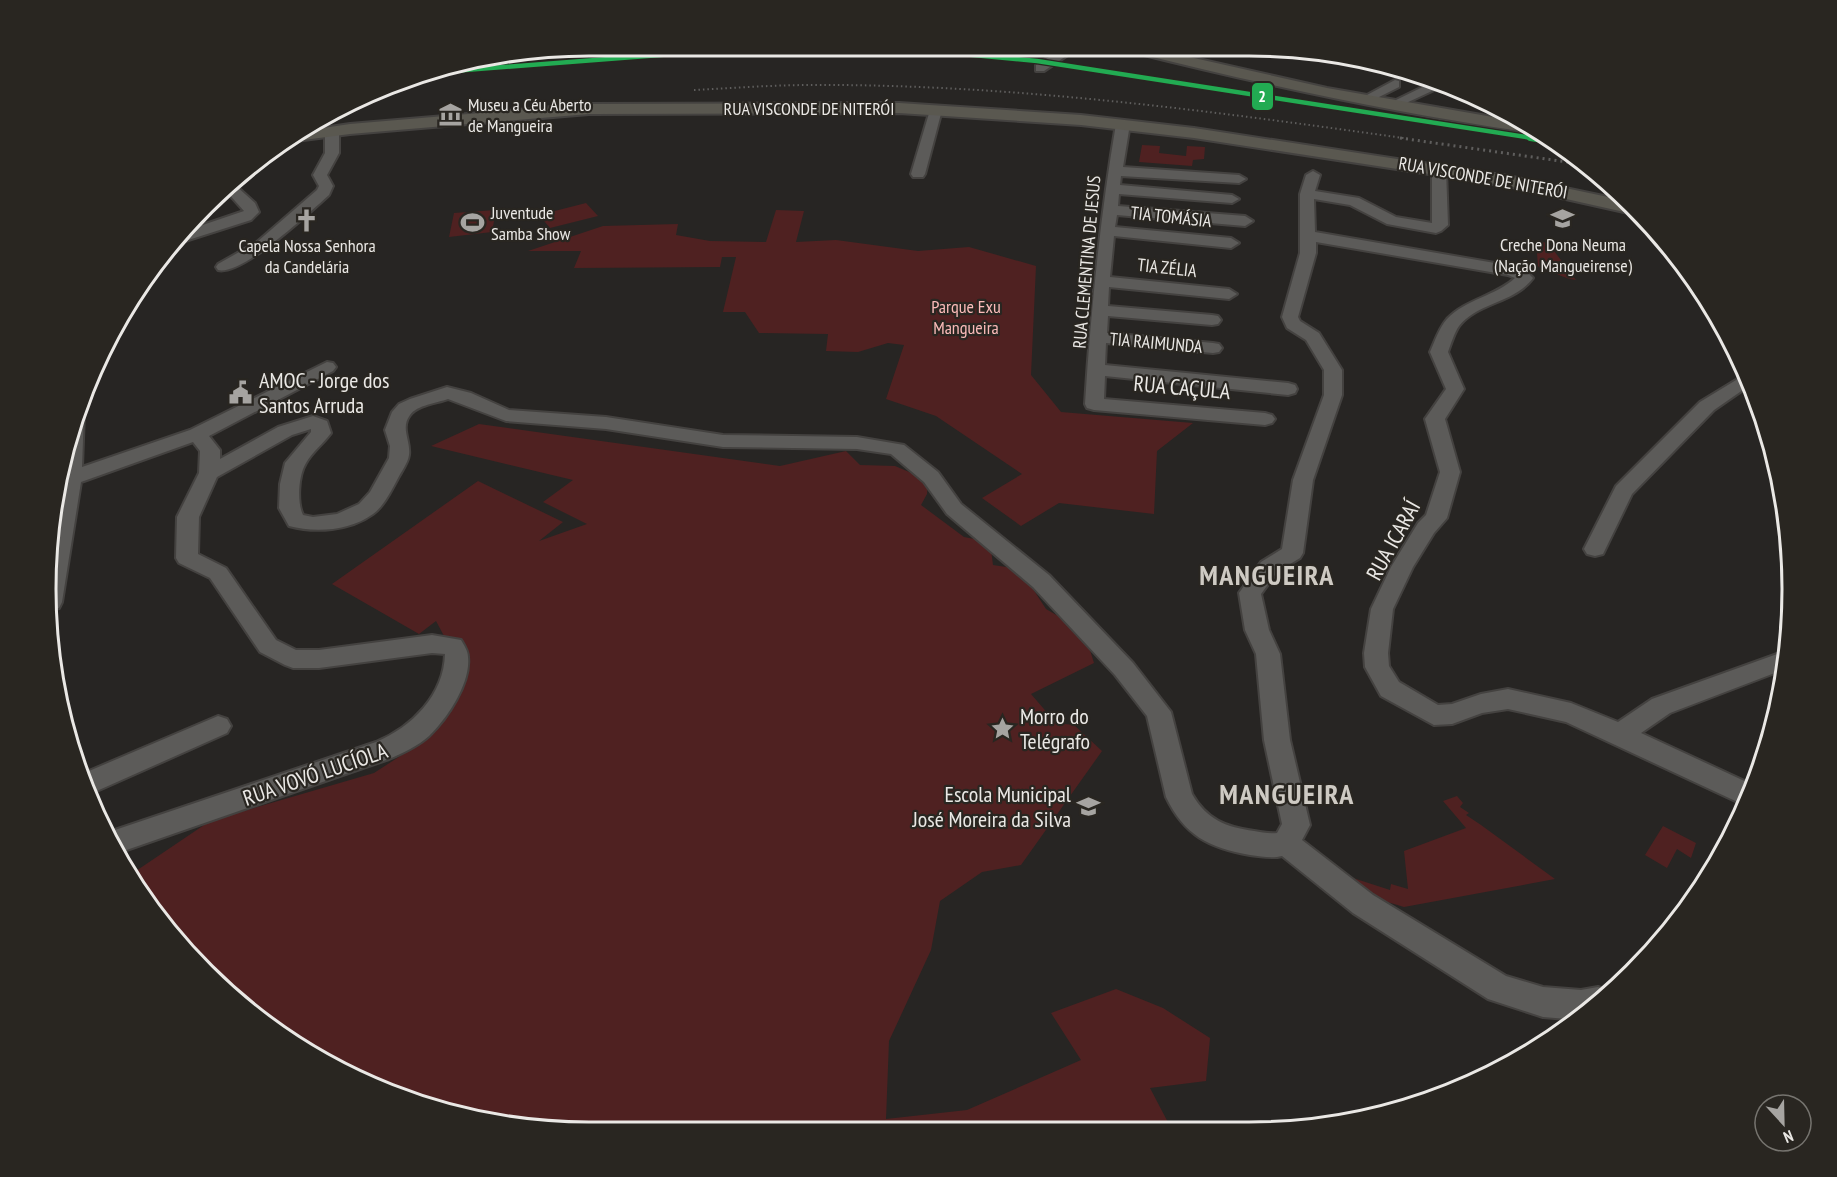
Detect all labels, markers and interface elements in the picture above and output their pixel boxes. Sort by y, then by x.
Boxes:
line badge: 2 [1251,82,1274,111]
text: 2 [1258,86,1266,106]
place label: Museu a Céu Aberto de Mangueira [468,93,592,137]
street label: RUA VISCONDE DE NITERÓI [724,97,894,120]
museum icon: Museu a Céu Aberto de Mangueira [437,102,463,128]
street label: RUA VISCONDE DE NITERÓI [1397,151,1569,204]
street label: RUA CLEMENTINA DE JESUS [1067,174,1106,349]
place label: Juventude Samba Show [490,201,571,245]
street label: TIA TOMÁSIA [1129,201,1213,232]
school or university icon: Creche Dona Neuma (Nação Mangueirense) [1550,206,1576,232]
church icon: Capela Nossa Senhora da Candelária [294,207,320,233]
sports icon: Juventude Samba Show [460,210,486,236]
place label: Creche Dona Neuma (Nação Mangueirense) [1494,233,1633,277]
place label: Capela Nossa Senhora da Candelária [238,234,376,278]
street label: TIA ZÉLIA [1136,253,1198,282]
park label: Parque Exu Mangueira [931,295,1001,339]
street label: TIA RAIMUNDA [1109,327,1204,358]
place label: AMOC - Jorge dos Santos Arruda [259,366,389,419]
street label: RUA CAÇULA [1132,369,1232,405]
public building icon: AMOC - Jorge dos Santos Arruda [228,380,254,406]
street label: RUA ICARAÍ [1360,494,1427,585]
district label: MANGUEIRA [1199,556,1335,593]
place label: Morro do Telégrafo [1020,702,1090,755]
place icon: Morro do Telégrafo [989,716,1015,742]
street label: RUA VOVÓ LUCÍOLA [239,736,392,812]
district label: MANGUEIRA [1219,775,1355,812]
place label: Escola Municipal José Moreira da Silva [911,780,1072,833]
school or university icon: Escola Municipal José Moreira da Silva [1076,794,1102,820]
north arrow [1753,1093,1813,1153]
text: N [1781,1126,1796,1148]

